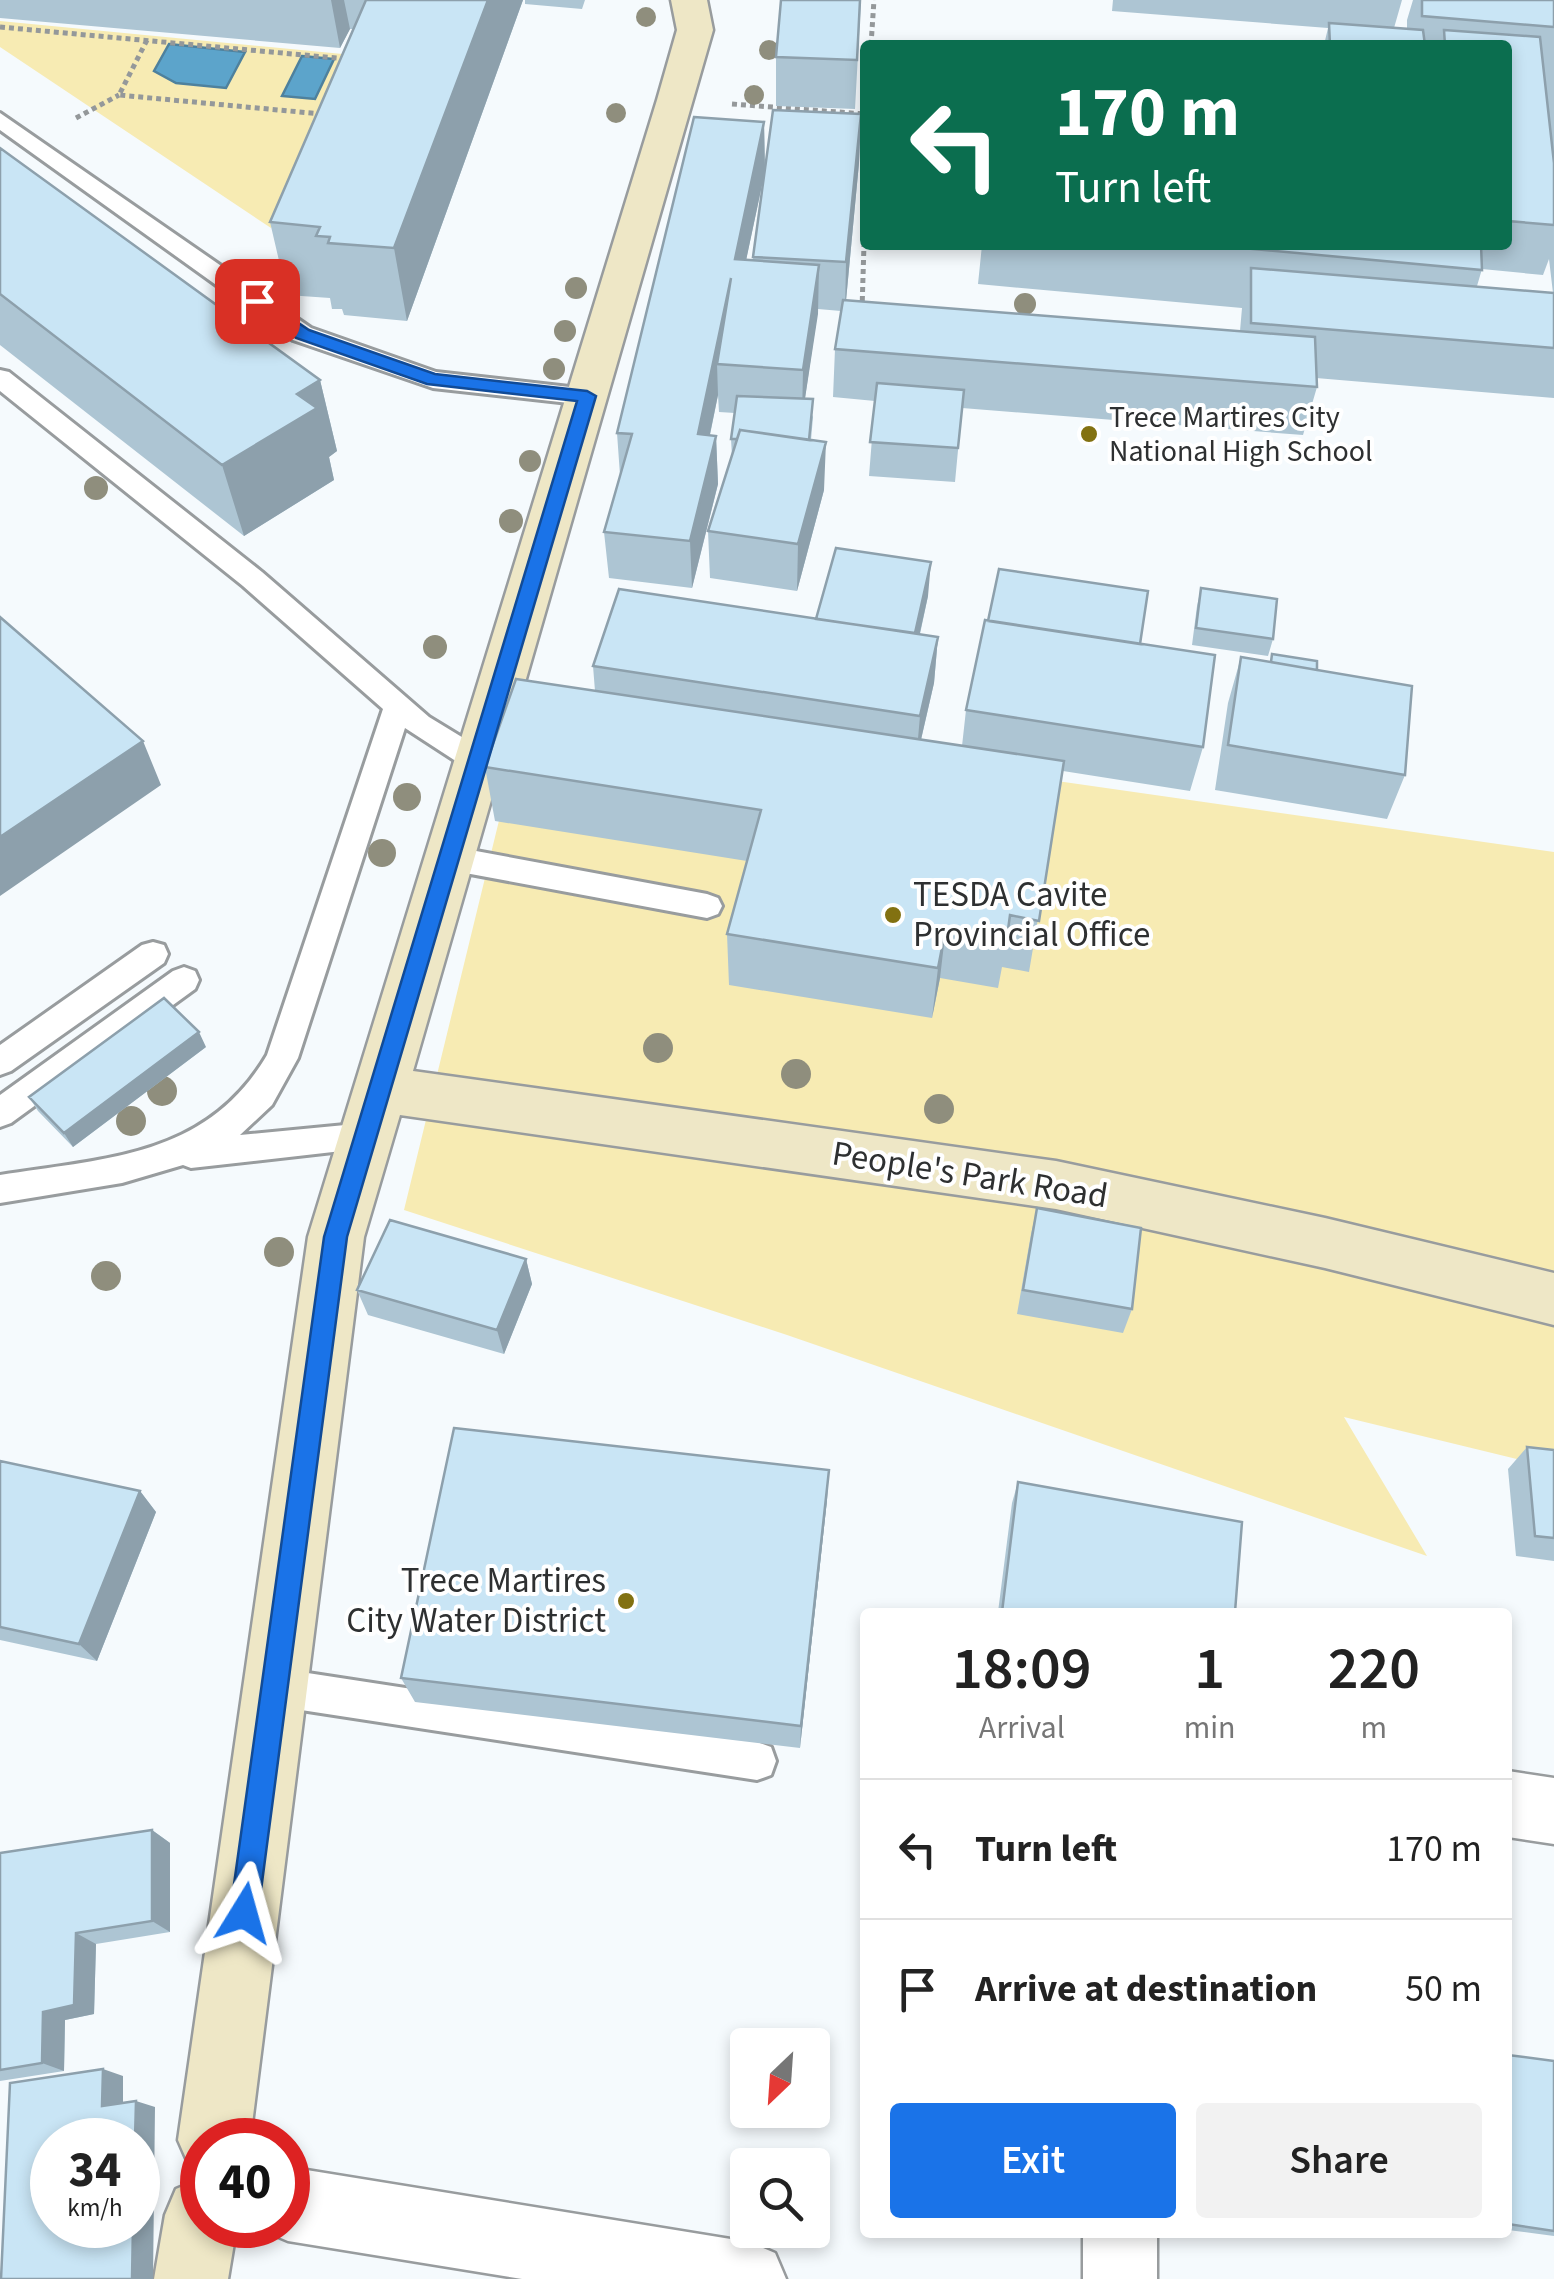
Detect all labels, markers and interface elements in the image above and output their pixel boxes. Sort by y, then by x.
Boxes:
text: 170 m [1055,63,1240,163]
icon: left [890,80,1020,210]
text: Turn left [1055,156,1211,220]
pin [215,259,300,344]
icon: arrive [230,274,285,329]
place label: Trece Martires City National High School [1109,396,1373,473]
marker: Trece Martires City National High School [1078,423,1100,445]
place label: TESDA Cavite Provincial Office [913,870,1150,960]
marker: TESDA Cavite Provincial Office [882,904,904,926]
street label: People's Park Road [829,1129,1111,1221]
place label: Trece Martires City Water District [346,1556,606,1646]
marker: Trece Martires City Water District [615,1590,637,1612]
text: 18:09 [952,1627,1092,1712]
text: 1 [1194,1627,1225,1712]
text: 220 [1328,1627,1420,1712]
text: Arrival [979,1705,1065,1751]
text: min [1184,1705,1236,1751]
text: m [1361,1705,1387,1751]
icon: left [890,1822,945,1877]
text: Turn left [975,1822,1117,1876]
text: 170 m [1386,1822,1482,1876]
position arrow [192,1861,296,1965]
icon: arrive [890,1962,945,2017]
text: Arrive at destination [975,1962,1317,2016]
text: 50 m [1405,1962,1482,2016]
north arrow [730,2028,830,2128]
map controls [730,2028,830,2248]
button: Exit [890,2103,1176,2218]
button: Share [1196,2103,1482,2218]
speed limit sign: 40 [180,2118,310,2248]
text: 34 [69,2135,121,2206]
button: search [730,2148,830,2248]
text: km/h [67,2190,123,2226]

